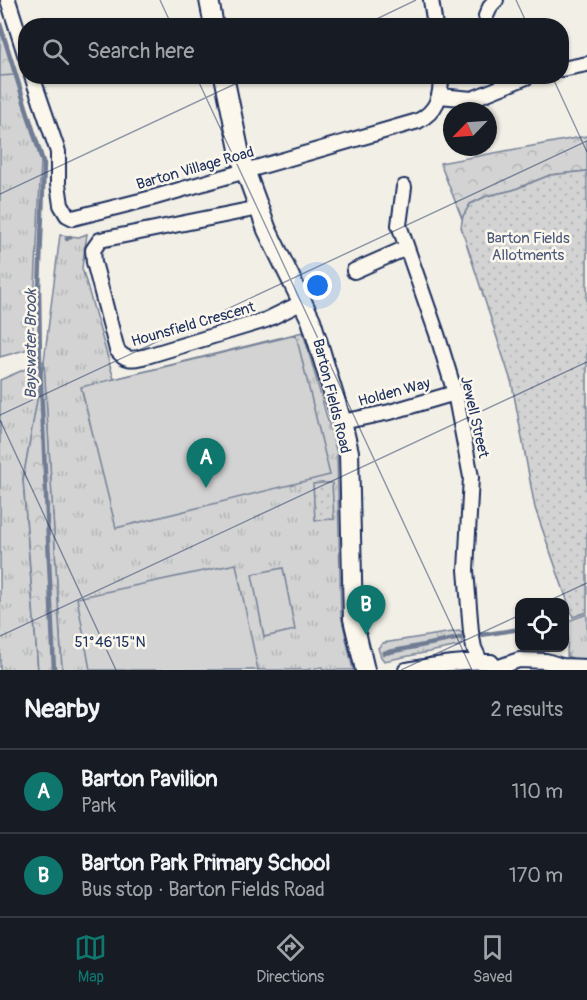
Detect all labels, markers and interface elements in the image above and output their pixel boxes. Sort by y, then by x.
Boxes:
search box [18,18,569,84]
icon: search [39,35,72,68]
text: Search here [87,37,194,65]
north arrow [443,102,497,156]
street label: Barton Village Road [134,143,256,194]
park label: Barton Fields Allotments [486,229,570,265]
your location [303,271,332,300]
water label: Bayswater Brook [21,288,41,399]
street label: Hounsfield Crescent [129,297,258,351]
street label: Barton Fields Road [308,337,355,455]
street label: Holden Way [356,374,433,411]
street label: Jewell Street [456,374,493,461]
pin: A [186,438,226,488]
pin: B [346,586,386,635]
map controls [515,598,569,652]
button: locate [515,598,569,652]
text: 51°46'15"N [74,633,146,652]
text: Nearby [24,693,100,725]
text: 2 results [491,697,563,722]
text: Barton Pavilion [81,765,218,793]
text: A [37,779,50,804]
text: 110 m [512,779,563,804]
text: Park [81,793,116,818]
text: Barton Park Primary School [81,849,330,877]
text: B [38,863,49,888]
text: 170 m [509,863,563,888]
text: Bus stop · Barton Fields Road [81,877,325,902]
tab: Map [74,931,107,987]
tab: Directions [256,931,324,987]
tab: Saved [473,931,513,987]

